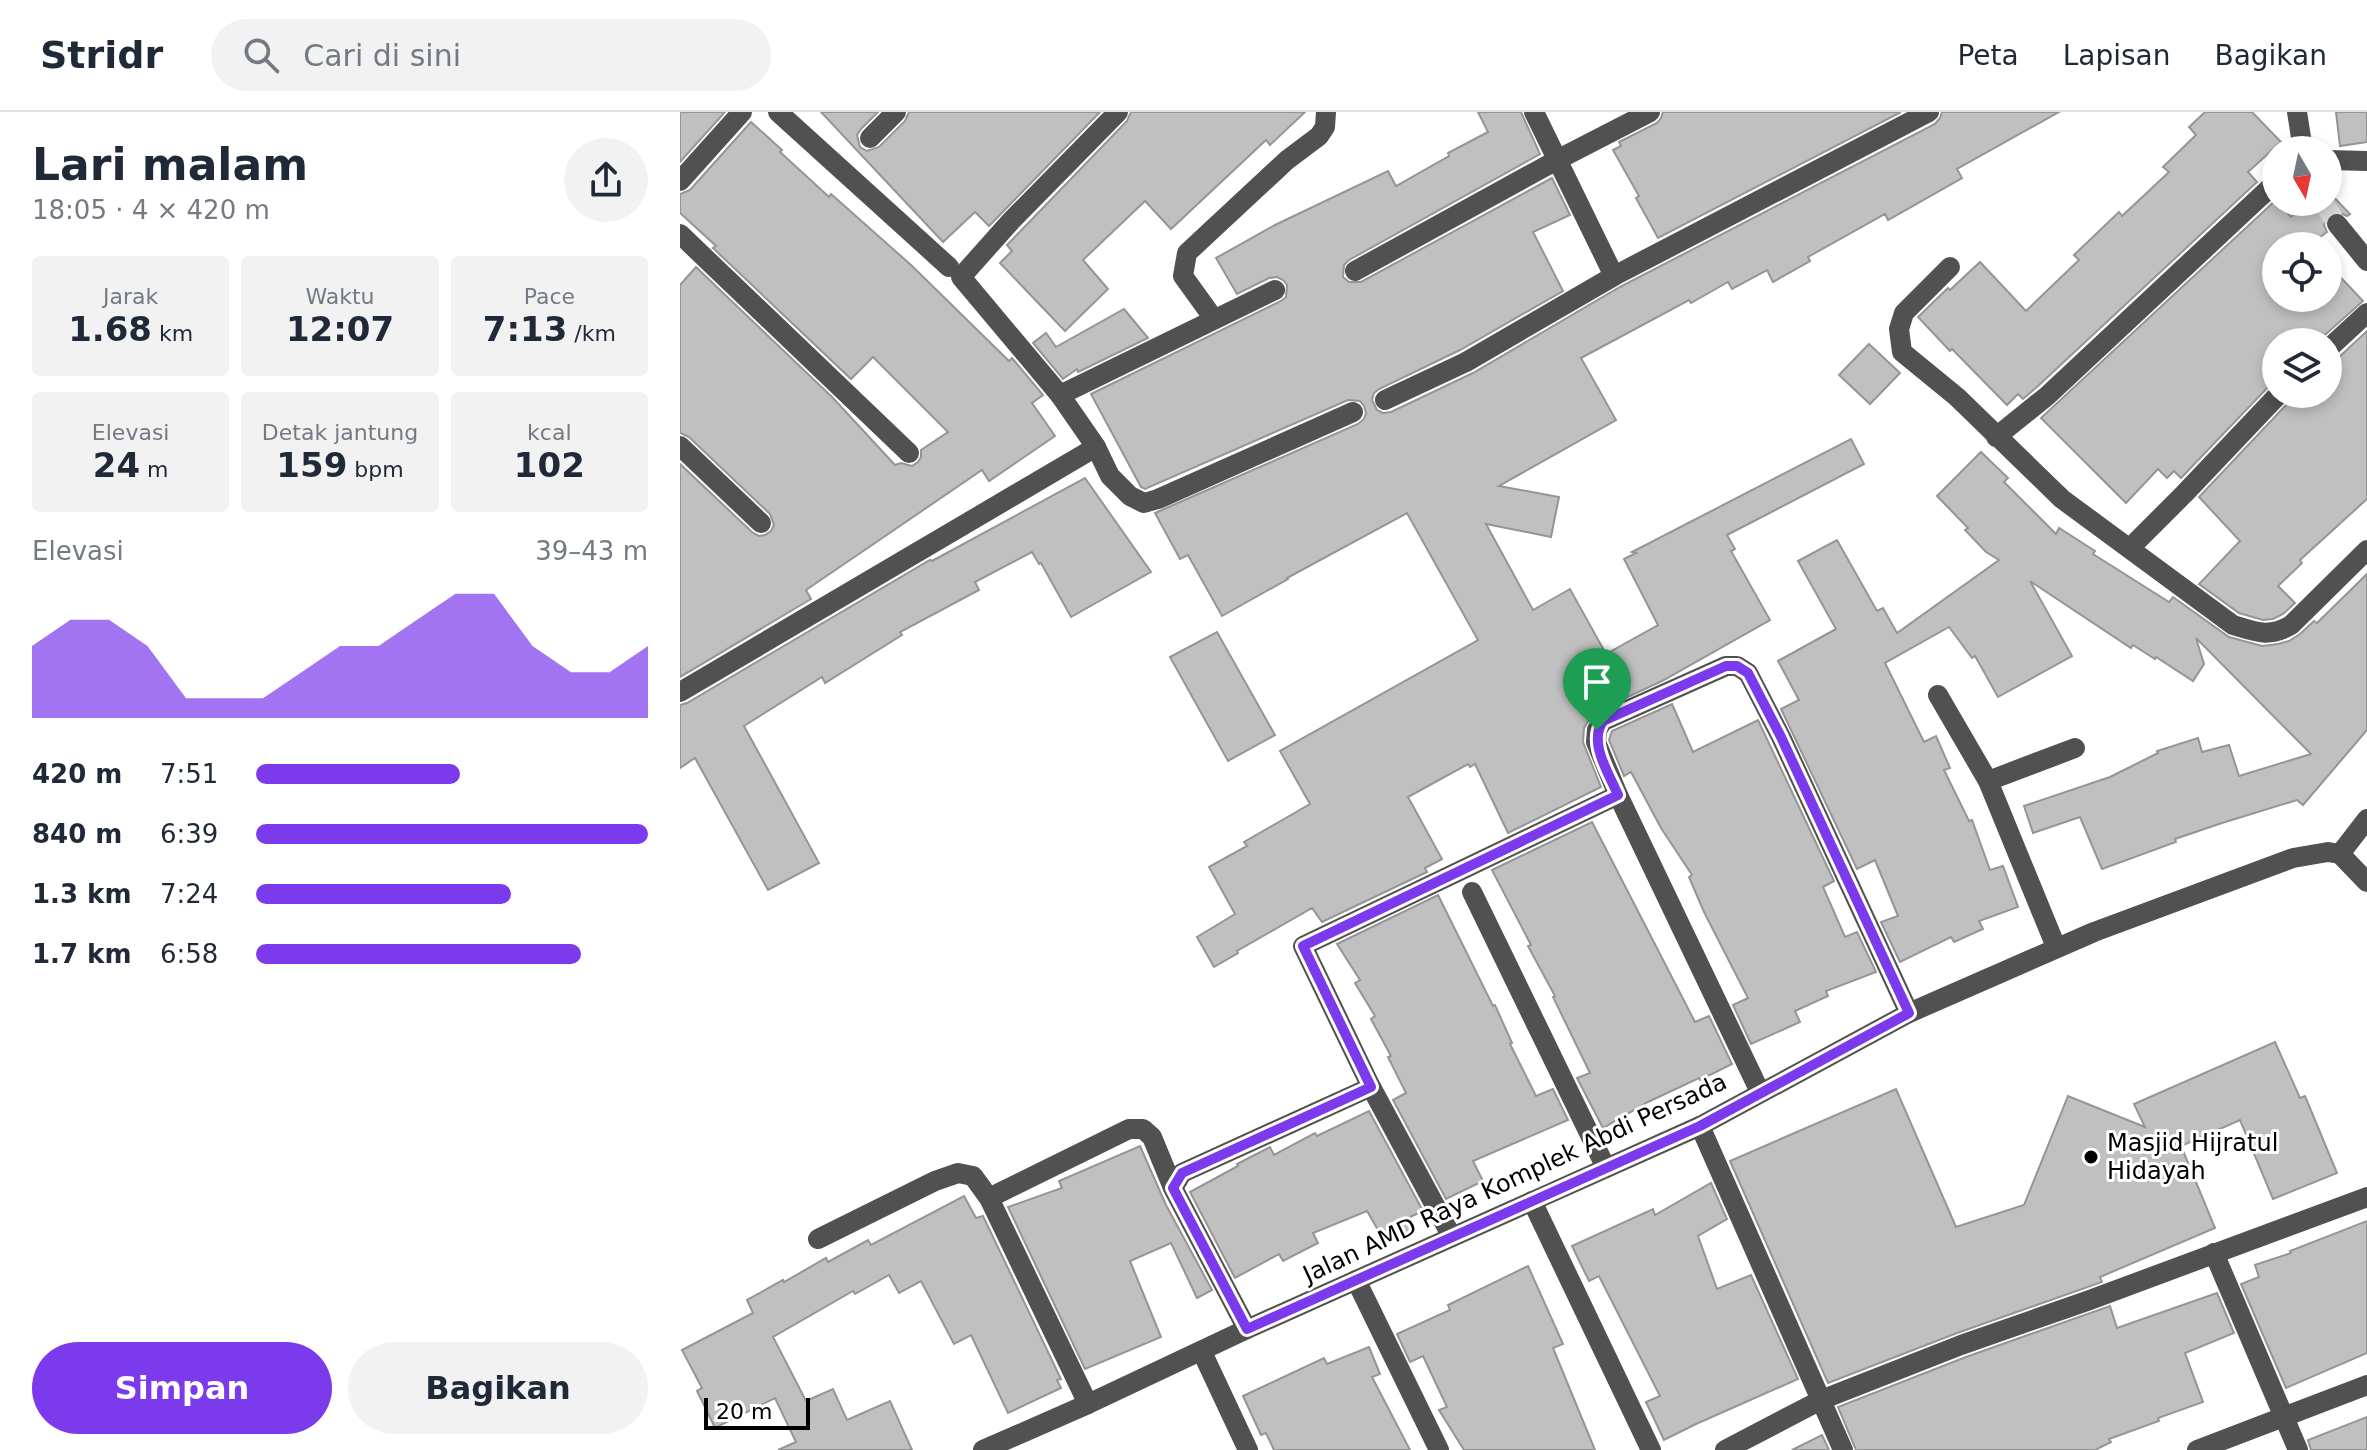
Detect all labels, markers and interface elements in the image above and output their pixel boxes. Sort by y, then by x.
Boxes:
search box [211,19,771,91]
text: Stridr [40,33,163,77]
icon: search [239,33,283,77]
text: Cari di sini [303,38,461,73]
text: Peta [1957,39,2019,72]
text: Lapisan [2063,39,2170,72]
text: Bagikan [2214,39,2327,72]
north arrow [2262,136,2342,216]
map controls [2262,136,2342,408]
button: share [564,138,648,222]
text: Lari malam [32,139,308,190]
text: 18:05 · 4 × 420 m [32,195,270,225]
button: locate [2262,232,2342,312]
text: Jarak [103,284,158,309]
text: Waktu [305,284,375,309]
text: Pace [524,284,575,309]
text: 1.68 [68,309,152,349]
text: 12:07 [286,309,394,349]
text: 7:13 [483,309,567,349]
text: km [152,321,193,346]
text: /km [567,321,616,346]
button: layers [2262,328,2342,408]
text: Elevasi [92,420,169,445]
text: Detak jantung [262,420,418,445]
text: kcal [527,420,572,445]
text: 24 [93,445,140,485]
text: 159 [276,445,347,485]
text: 102 [514,445,585,485]
text: m [140,457,169,482]
text: bpm [347,457,404,482]
text: Elevasi [32,536,124,566]
text: 39–43 m [535,536,648,566]
pin [1563,648,1631,730]
icon: arrive [1575,660,1619,704]
text: 420 m [32,759,122,789]
text: 7:51 [160,759,218,789]
text: 840 m [32,819,122,849]
text: 6:39 [160,819,218,849]
text: 1.3 km [32,879,132,909]
text: 7:24 [160,879,218,909]
text: 1.7 km [32,939,132,969]
text: 6:58 [160,939,218,969]
street label: Jalan AMD Raya Komplek Abdi Persada [1297,1067,1731,1290]
place label: Masjid Hijratul Hidayah [2107,1129,2278,1185]
marker: Masjid Hijratul Hidayah [2082,1148,2100,1166]
button: Simpan [32,1342,332,1434]
button: Bagikan [348,1342,648,1434]
scale bar [704,1394,810,1430]
text: 20 m [716,1399,772,1424]

